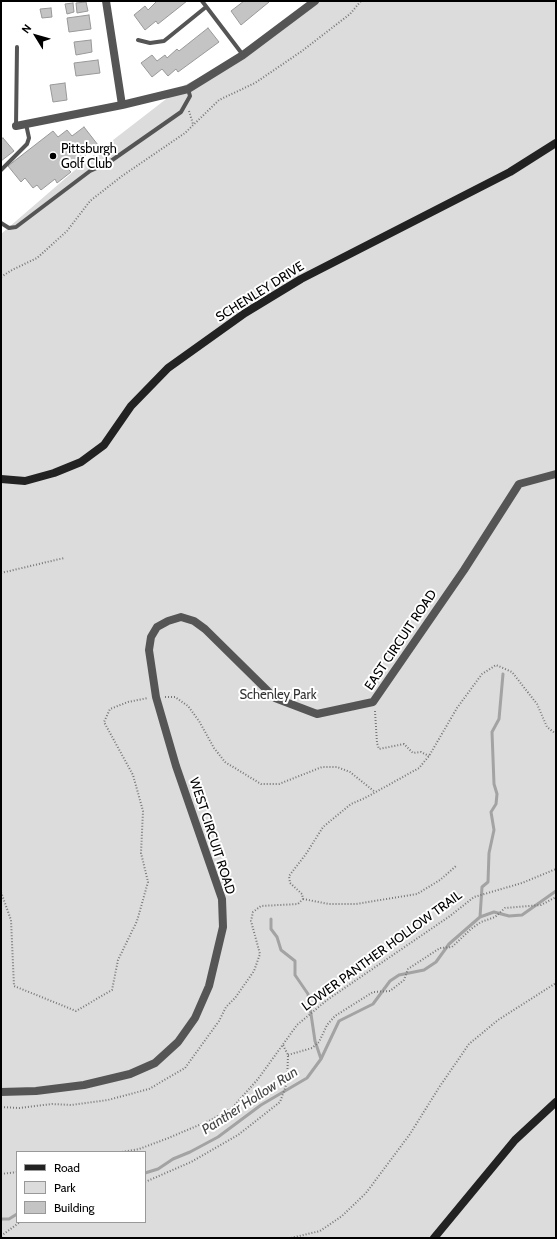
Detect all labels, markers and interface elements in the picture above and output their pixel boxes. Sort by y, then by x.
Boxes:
north arrow [16,16,56,56]
text: N [18,21,34,36]
place label: Pittsburgh Golf Club [61,141,117,172]
marker: Pittsburgh Golf Club [48,151,58,161]
street label: SCHENLEY DRIVE [213,259,307,325]
street label: EAST CIRCUIT ROAD [362,587,440,693]
park label: Schenley Park [240,687,316,703]
street label: WEST CIRCUIT ROAD [186,776,238,896]
street label: LOWER PANTHER HOLLOW TRAIL [299,888,465,1014]
water label: Panther Hollow Run [199,1064,301,1138]
legend [16,1151,146,1223]
text: Road [54,1160,80,1175]
text: Park [54,1180,76,1195]
text: Building [54,1200,95,1215]

